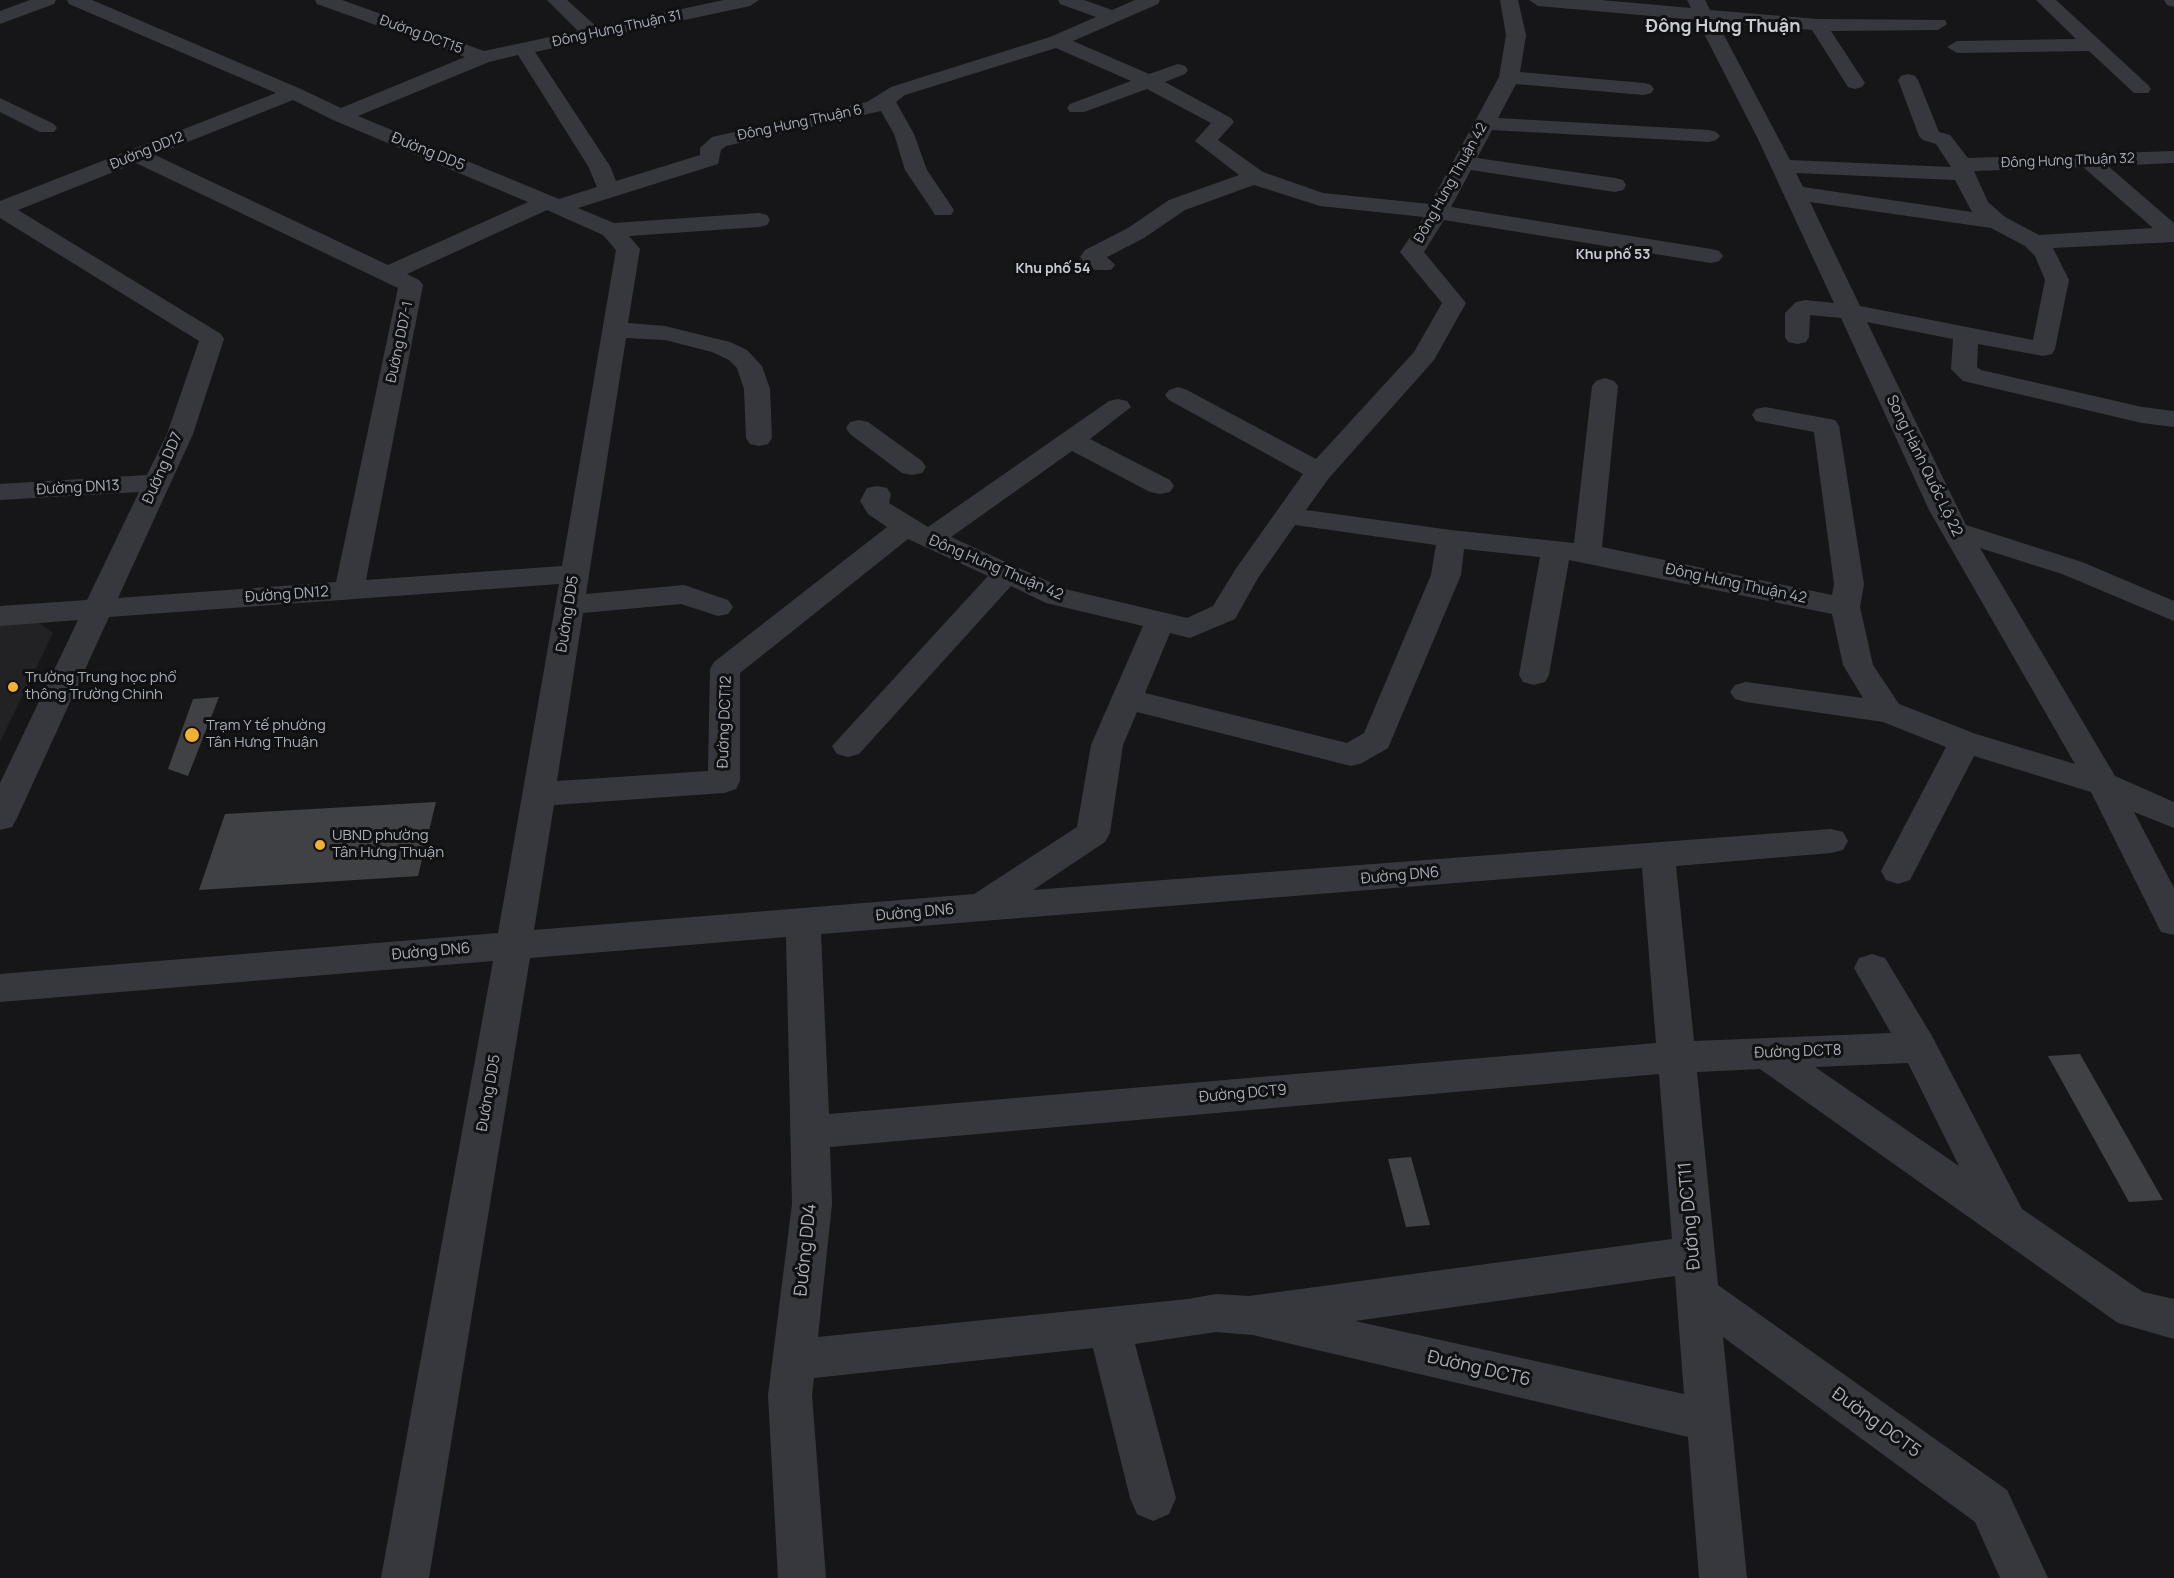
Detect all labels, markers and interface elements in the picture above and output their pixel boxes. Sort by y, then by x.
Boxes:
street label: Đông Hưng Thuận 31 [551,7,683,51]
street label: Đường DCT15 [377,12,465,58]
district label: Đông Hưng Thuận [1646,16,1800,38]
street label: Đông Hưng Thuận 6 [736,102,864,144]
street label: Đông Hưng Thuận 42 [1411,120,1491,246]
street label: Đường DD12 [108,129,186,173]
street label: Đường DD5 [389,129,467,175]
street label: Đông Hưng Thuận 32 [2001,150,2135,172]
district label: Khu phố 53 [1576,247,1650,263]
district label: Khu phố 54 [1016,261,1090,277]
street label: Đường DD7-1 [383,300,417,384]
street label: Song Hành Quốc Lộ 22 [1882,392,1966,540]
street label: Đường DD7 [139,429,187,507]
street label: Đường DN13 [36,477,120,499]
street label: Đông Hưng Thuận 42 [926,532,1066,604]
street label: Đông Hưng Thuận 42 [1664,560,1808,608]
street label: Đường DD5 [553,574,583,654]
street label: Đường DN12 [245,583,329,607]
place label: Trường Trung học phổ thông Trường Chinh [25,669,176,704]
street label: Đường DCT12 [714,675,736,769]
marker: Trường Trung học phổ thông Trường Chinh [6,680,20,694]
place label: Trạm Y tế phường Tân Hưng Thuận [206,717,326,752]
marker: Trạm Y tế phường Tân Hưng Thuận [183,726,201,744]
place label: UBND phường Tân Hưng Thuận [332,827,444,862]
marker: UBND phường Tân Hưng Thuận [313,838,327,852]
street label: Đường DN6 [1360,864,1440,888]
street label: Đường DN6 [875,901,955,925]
street label: Đường DN6 [391,940,471,964]
street label: Đường DCT8 [1754,1041,1842,1063]
street label: Đường DD5 [473,1053,505,1133]
street label: Đường DCT9 [1198,1081,1288,1107]
street label: Đường DCT11 [1675,1161,1705,1271]
street label: Đường DD4 [790,1203,822,1297]
street label: Đường DCT6 [1425,1347,1533,1391]
street label: Đường DCT5 [1827,1383,1925,1463]

